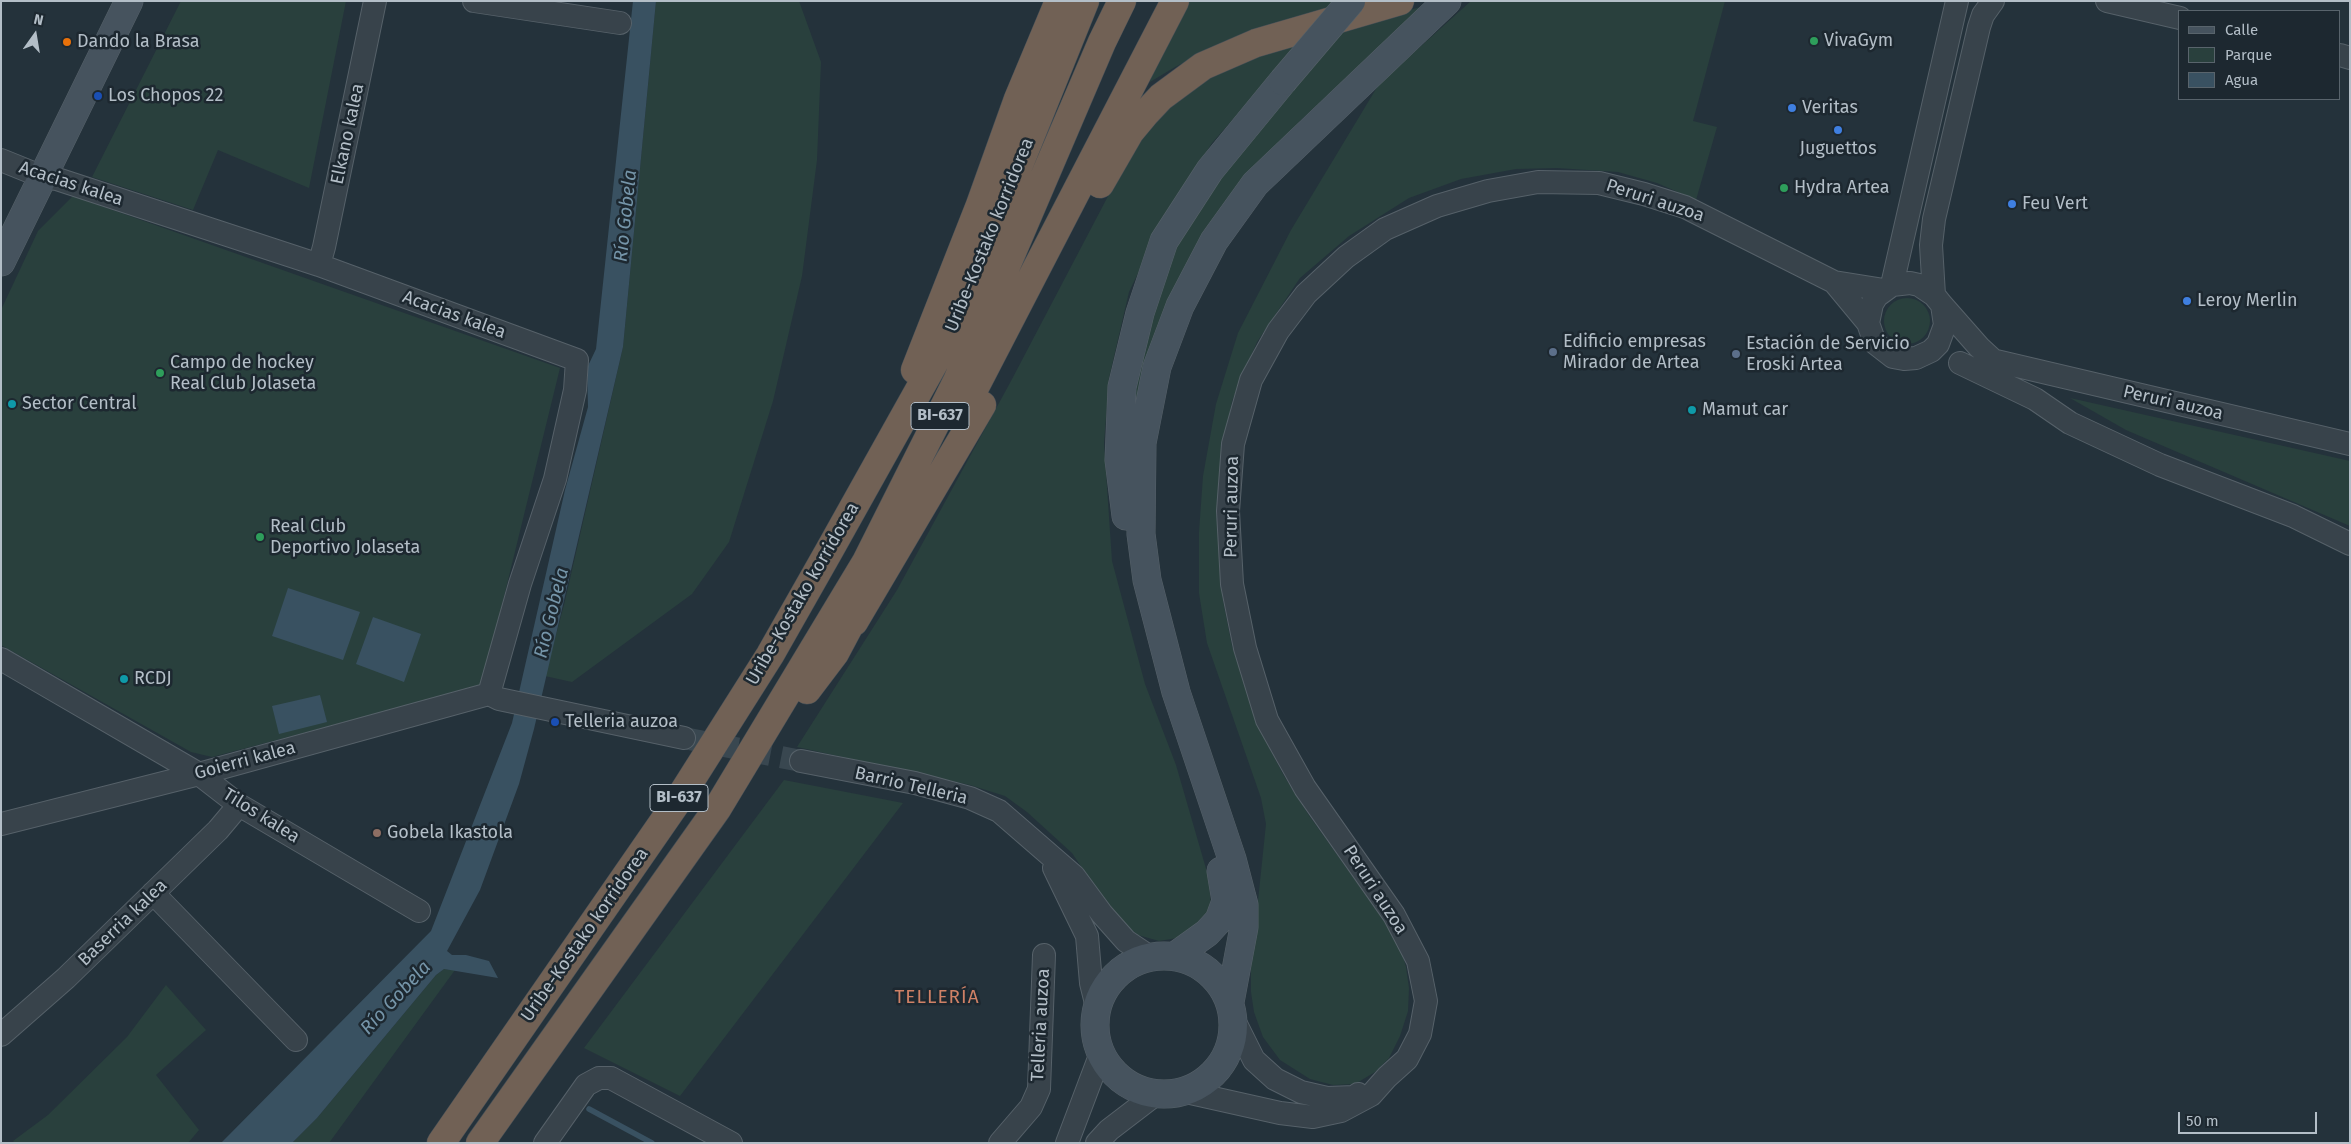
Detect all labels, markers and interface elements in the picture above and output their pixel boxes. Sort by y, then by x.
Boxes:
north arrow [10,10,60,60]
legend [2178,10,2341,100]
text: N [32,11,45,29]
text: Calle [2225,21,2258,39]
place label: VivaGym [1824,30,1893,52]
place label: Dando la Brasa [77,31,199,53]
marker: VivaGym [1808,35,1820,47]
marker: Dando la Brasa [61,36,73,48]
text: Parque [2225,46,2272,64]
text: Agua [2225,71,2258,89]
street label: Elkano kalea [327,82,369,186]
place label: Los Chopos 22 [108,85,223,107]
marker: Los Chopos 22 [92,90,104,102]
place label: Veritas [1802,97,1858,119]
marker: Veritas [1786,102,1798,114]
marker: Juguettos [1832,124,1844,136]
street label: Uribe-Kostako korridorea [941,135,1039,335]
place label: Juguettos [1799,138,1877,160]
street label: Acacias kalea [16,157,126,211]
water label: Río Gobela [610,169,642,263]
street label: Peruri auzoa [1603,175,1707,227]
place label: Hydra Artea [1794,177,1890,199]
marker: Hydra Artea [1778,182,1790,194]
place label: Feu Vert [2022,193,2088,215]
marker: Feu Vert [2006,198,2018,210]
street label: Acacias kalea [399,286,509,344]
place label: Leroy Merlin [2197,290,2297,312]
marker: Leroy Merlin [2181,295,2193,307]
place label: Edificio empresas Mirador de Artea [1563,331,1706,374]
place label: Estación de Servicio Eroski Artea [1746,333,1910,376]
marker: Edificio empresas Mirador de Artea [1547,346,1559,358]
marker: Estación de Servicio Eroski Artea [1730,348,1742,360]
place label: Campo de hockey Real Club Jolaseta [170,352,316,394]
marker: Campo de hockey Real Club Jolaseta [154,367,166,379]
street label: Peruri auzoa [2121,381,2225,425]
place label: Sector Central [22,393,136,415]
marker: Sector Central [6,398,18,410]
place label: Mamut car [1702,399,1788,421]
road number: BI-637 [911,402,969,430]
marker: Mamut car [1686,404,1698,416]
street label: Peruri auzoa [1220,456,1244,558]
street label: Uribe-Kostako korridorea [742,499,864,689]
place label: Real Club Deportivo Jolaseta [270,516,420,558]
marker: Real Club Deportivo Jolaseta [254,531,266,543]
water label: Río Gobela [530,565,574,661]
place label: RCDJ [134,668,172,690]
marker: RCDJ [118,673,130,685]
place label: Telleria auzoa [565,711,678,733]
marker: Telleria auzoa [549,716,561,728]
street label: Goierri kalea [192,737,298,785]
street label: Barrio Telleria [852,763,970,809]
street label: Tilos kalea [219,784,303,848]
road number: BI-637 [650,784,708,811]
place label: Gobela Ikastola [387,822,513,844]
marker: Gobela Ikastola [371,827,383,839]
street label: Peruri auzoa [1338,841,1412,939]
street label: Uribe-Kostako korridorea [517,844,653,1026]
street label: Baserria kalea [74,875,172,971]
water label: Río Gobela [356,956,436,1040]
street label: Telleria auzoa [1027,968,1055,1082]
district label: TELLERÍA [893,987,981,1009]
scale bar [2181,1102,2320,1134]
text: 50 m [2186,1112,2219,1130]

